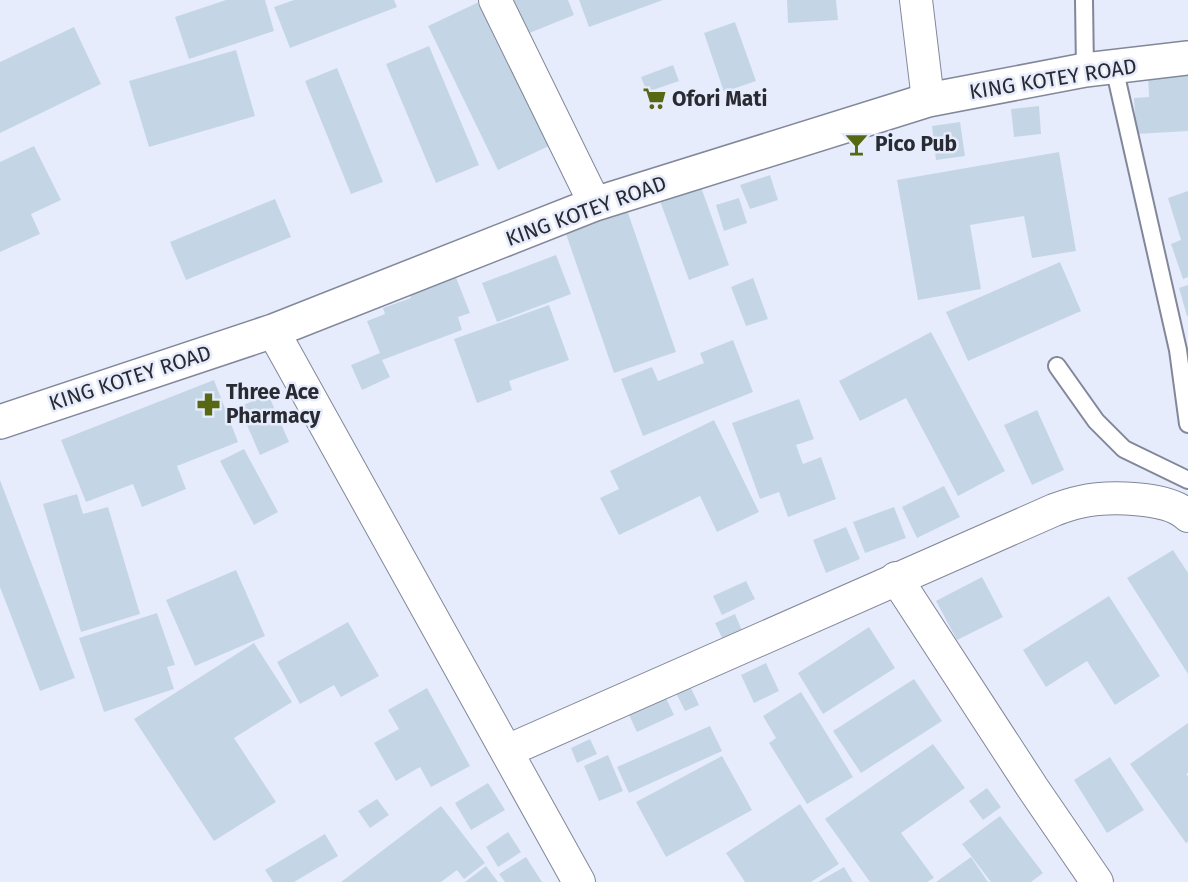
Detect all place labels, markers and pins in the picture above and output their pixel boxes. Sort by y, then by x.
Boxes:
supermarket icon: Ofori Mati [641,86,667,112]
place label: Ofori Mati [672,86,767,112]
bar icon: Pico Pub [844,131,870,157]
place label: Pico Pub [875,131,957,157]
place label: Three Ace Pharmacy [226,379,321,429]
pharmacy icon: Three Ace Pharmacy [195,391,221,417]

